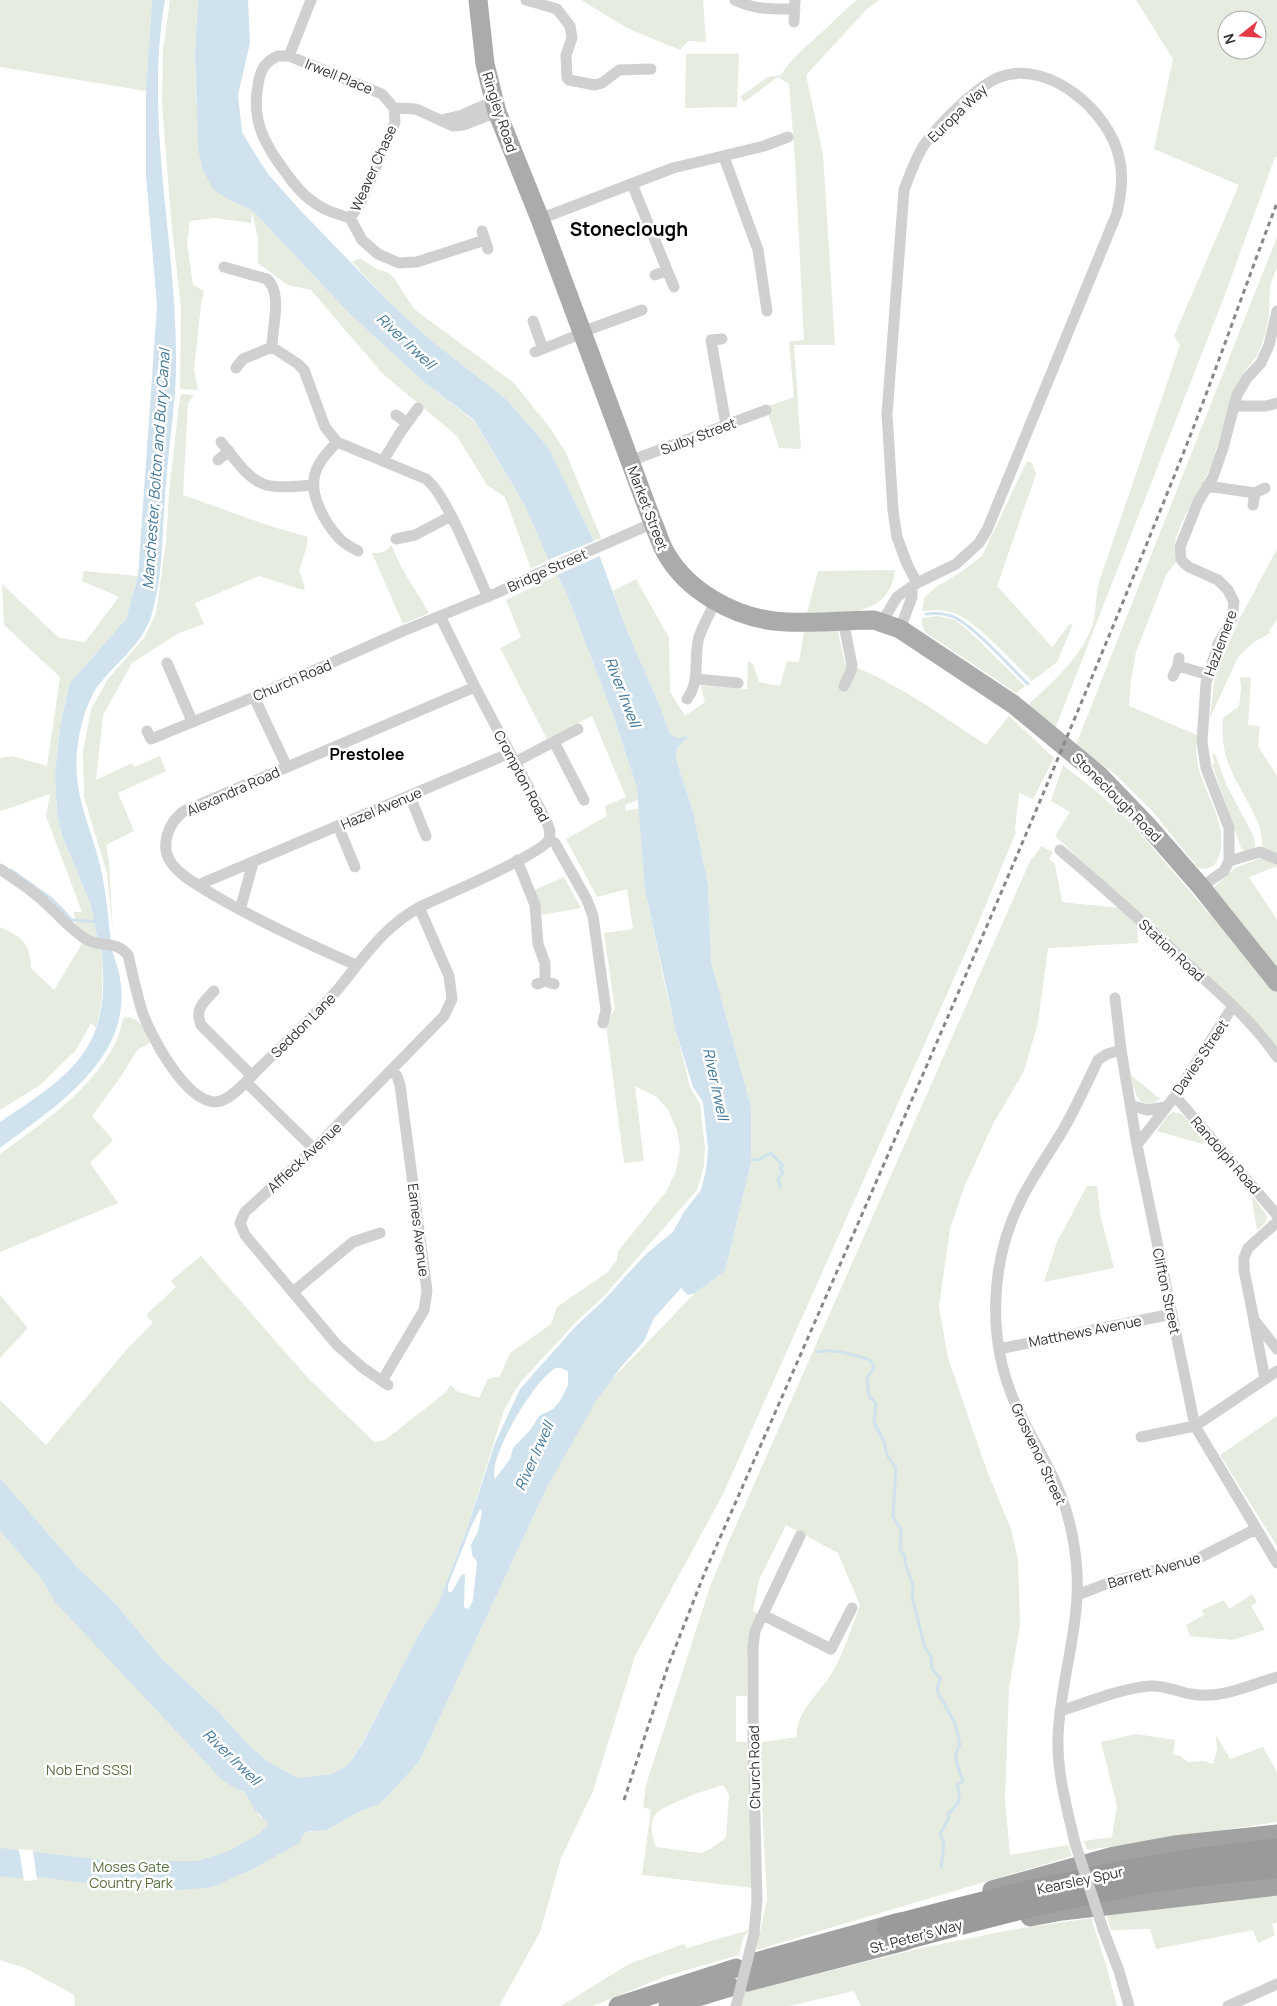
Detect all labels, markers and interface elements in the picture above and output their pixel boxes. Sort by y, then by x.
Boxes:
north arrow [1217,10,1267,60]
text: N [1219,31,1240,47]
street label: Irwell Place [302,54,376,98]
street label: Ringley Road [478,69,522,155]
street label: Europa Way [923,79,991,146]
street label: Weaver Chase [346,122,400,214]
district label: Stoneclough [570,216,688,242]
water label: River Irwell [372,308,442,375]
water label: Manchester, Bolton and Bury Canal [137,346,175,590]
street label: Sulby Street [658,413,739,459]
street label: Market Street [623,463,673,553]
street label: Bridge Street [504,544,590,596]
street label: Hazlemere [1199,607,1241,679]
water label: River Irwell [600,654,647,732]
street label: Church Road [250,655,334,705]
street label: Crompton Road [490,727,554,825]
district label: Prestolee [330,743,405,765]
street label: Stoneclough Road [1068,748,1166,846]
street label: Alexandra Road [183,762,283,820]
street label: Hazel Avenue [338,782,424,834]
street label: Station Road [1135,915,1209,985]
street label: Seddon Lane [267,989,339,1061]
street label: Davies Street [1168,1015,1232,1098]
water label: River Irwell [698,1046,734,1124]
street label: Randolph Road [1187,1112,1265,1198]
street label: Affleck Avenue [263,1118,345,1196]
street label: Eames Avenue [404,1182,434,1278]
street label: Clifton Street [1149,1246,1185,1336]
street label: Matthews Avenue [1027,1311,1143,1351]
street label: Grosvenor Street [1007,1400,1071,1508]
water label: River Irwell [509,1416,560,1494]
street label: Barrett Avenue [1105,1548,1203,1592]
water label: River Irwell [198,1724,267,1792]
street label: Church Road [744,1725,764,1809]
park label: Nob End SSSI [46,1760,132,1779]
park label: Moses Gate Country Park [89,1857,174,1892]
street label: Kearsley Spur [1035,1862,1125,1898]
street label: St. Peter's Way [868,1914,965,1957]

